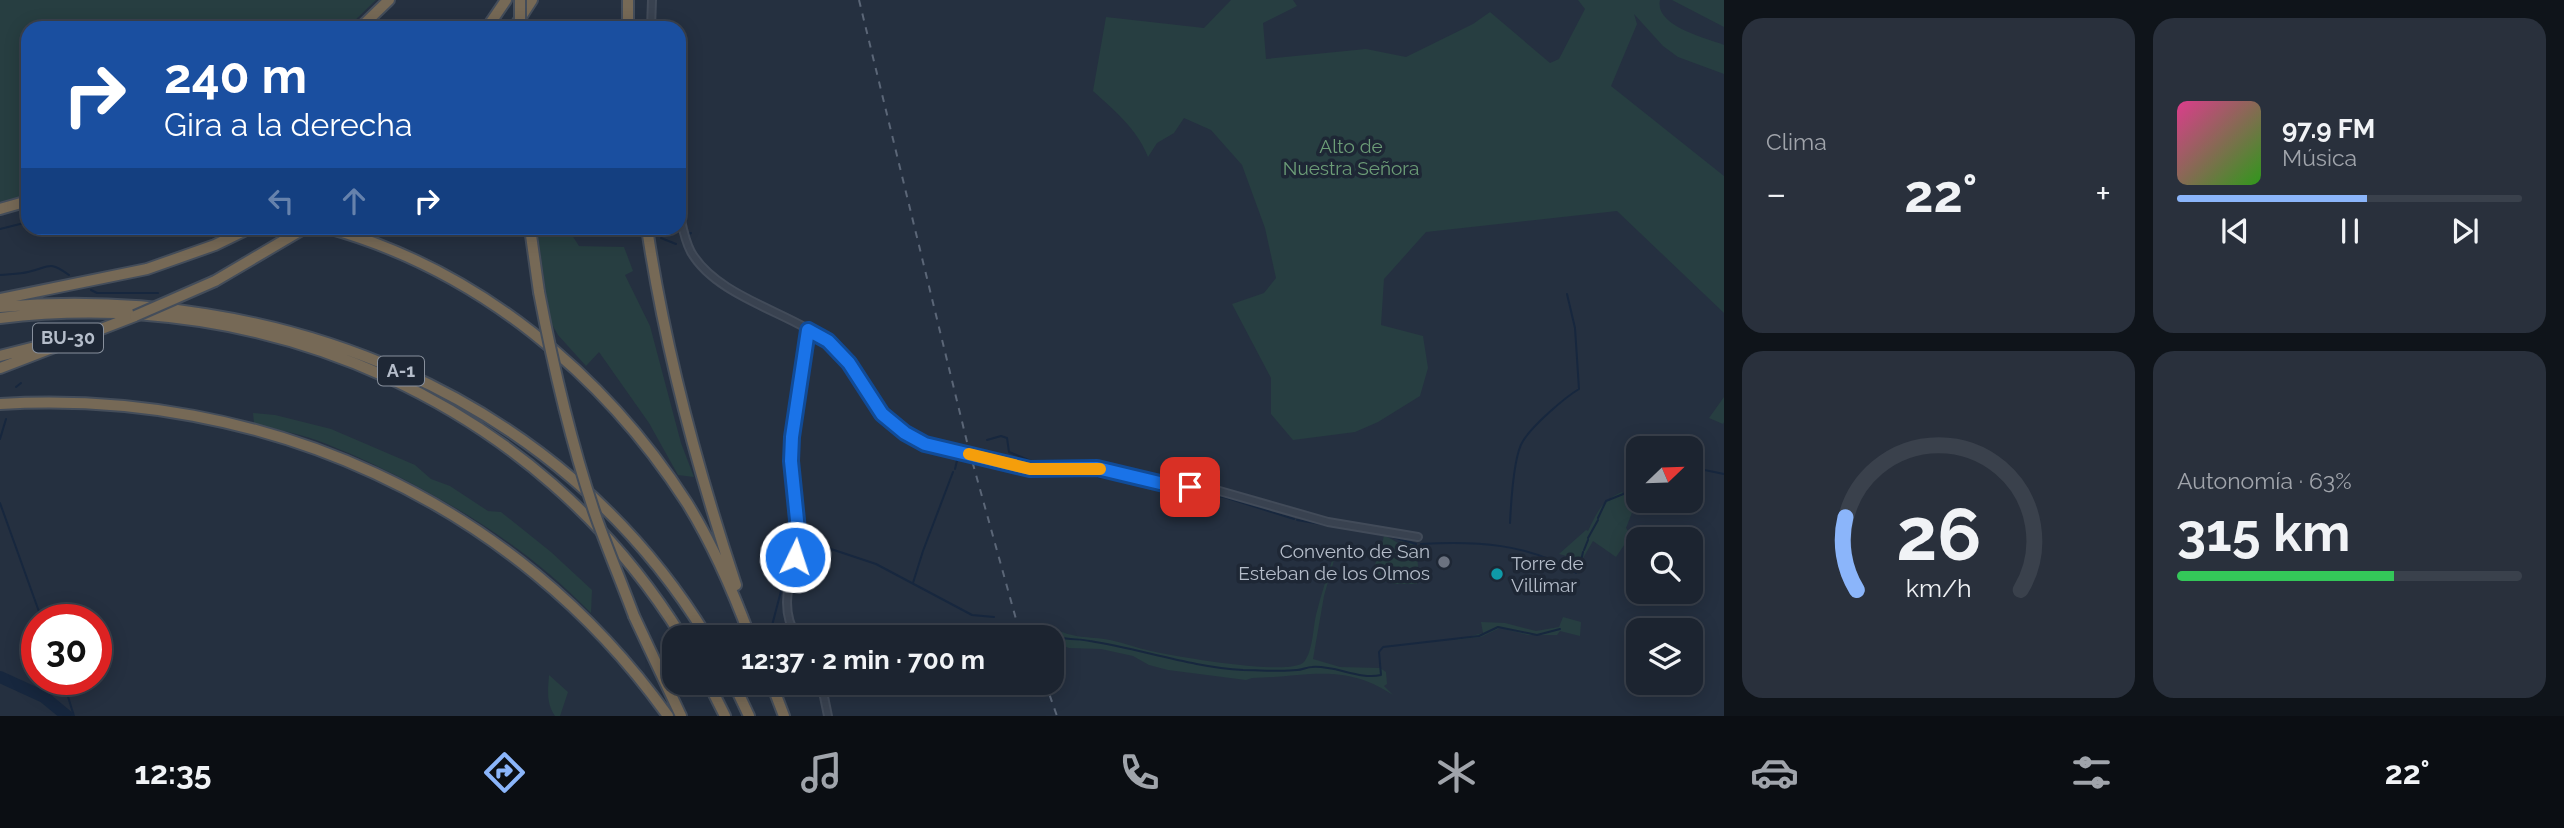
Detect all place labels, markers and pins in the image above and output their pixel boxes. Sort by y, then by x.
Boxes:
pin [1160,457,1220,517]
place label: Convento de San Esteban de los Olmos [1238,540,1430,584]
place label: Torre de Villímar [1511,552,1584,596]
marker: Convento de San Esteban de los Olmos [1436,554,1452,570]
marker: Torre de Villímar [1489,566,1505,582]

